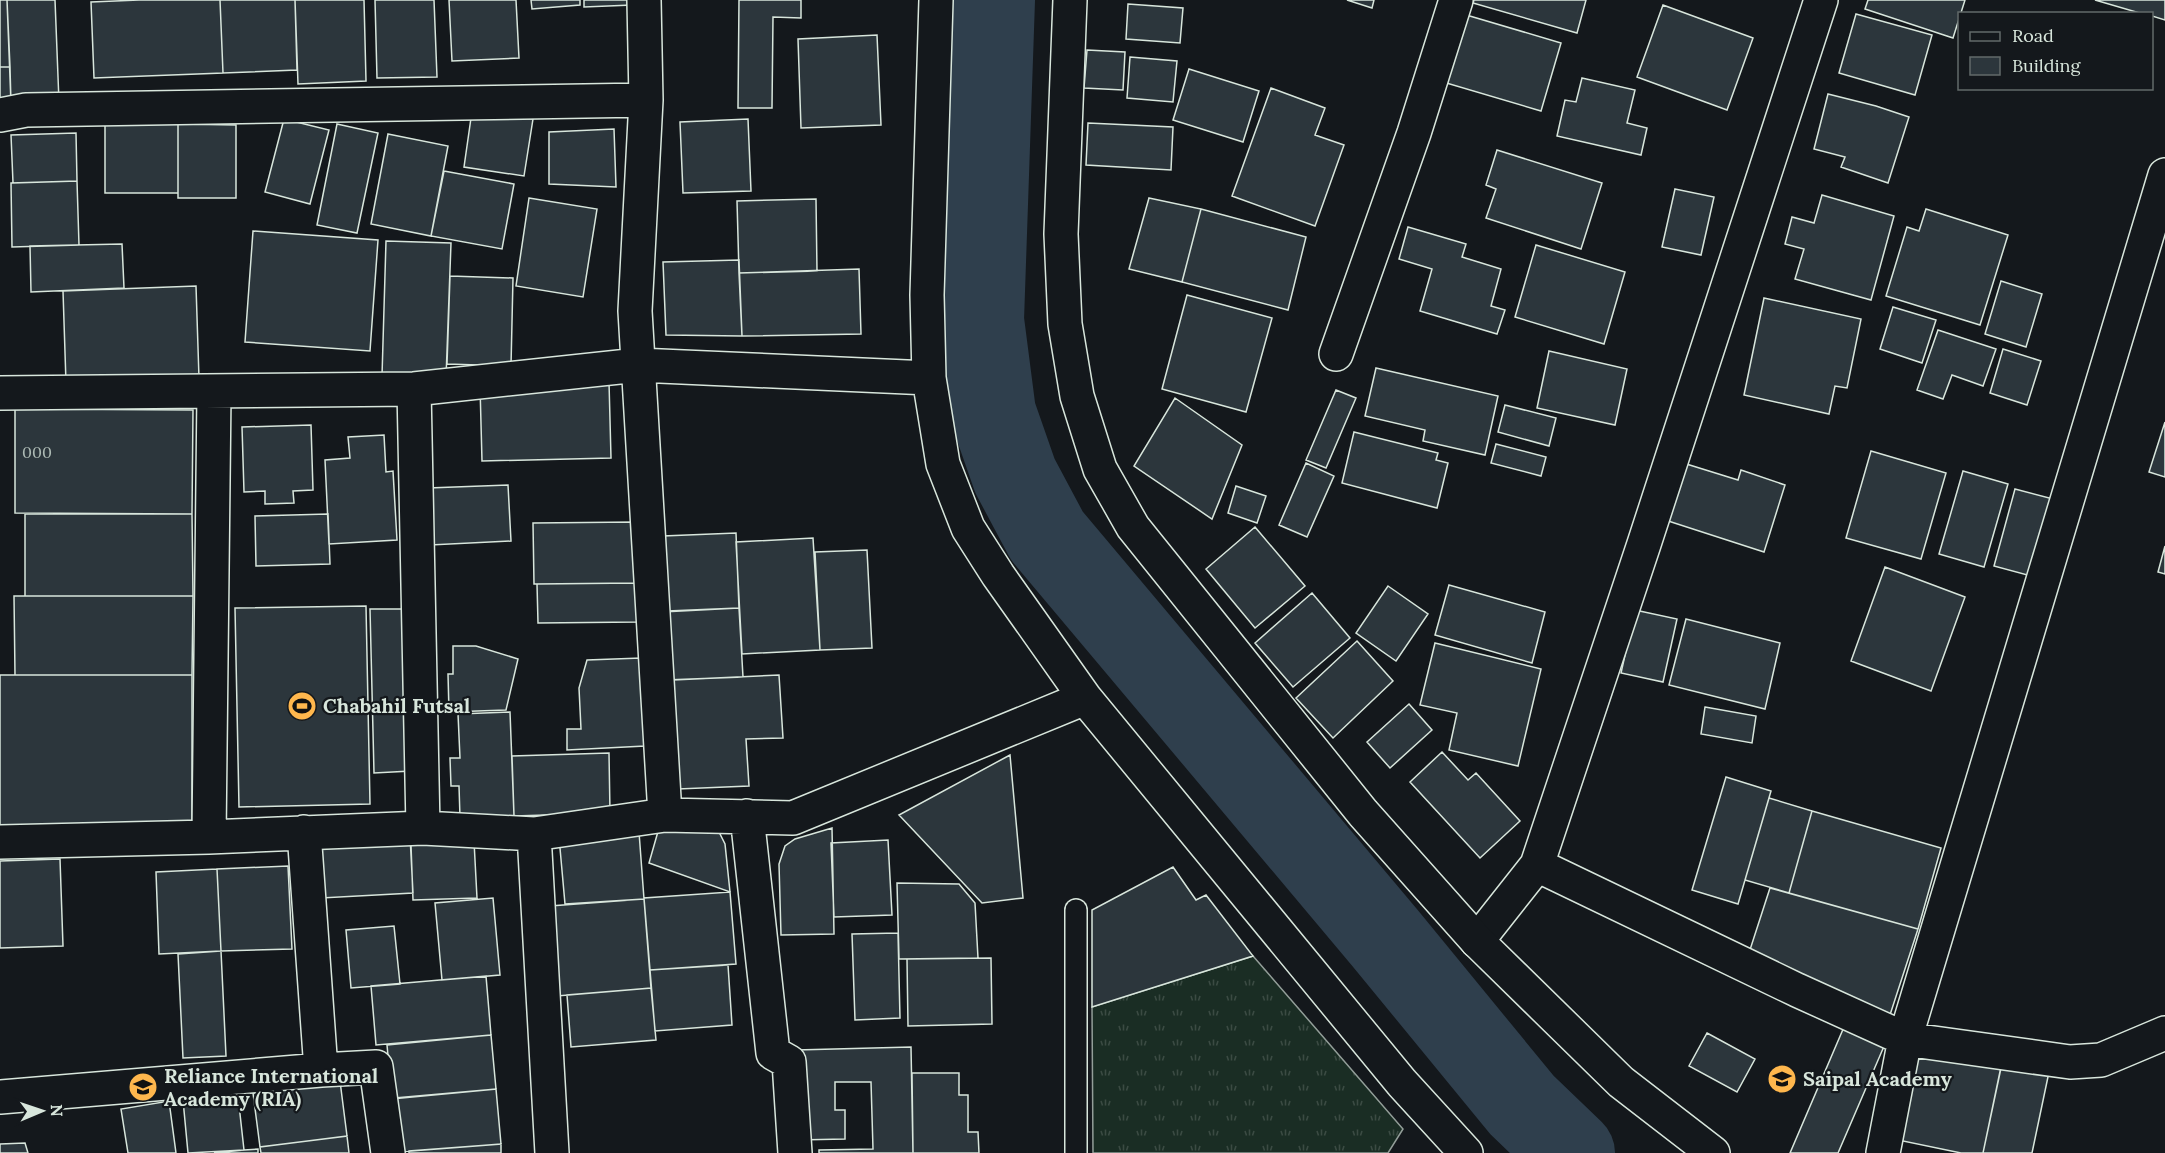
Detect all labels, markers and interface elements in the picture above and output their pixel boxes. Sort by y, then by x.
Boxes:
legend [1958,12,2153,90]
text: Road [2012,24,2054,47]
text: Building [2012,54,2082,77]
house number: 000 [22,442,52,462]
sports icon: Chabahil Futsal [286,690,318,722]
place label: Chabahil Futsal [323,693,470,718]
place label: Reliance International Academy (RIA) [164,1063,378,1112]
school or university icon: Saipal Academy [1766,1063,1798,1095]
place label: Saipal Academy [1803,1066,1952,1091]
school or university icon: Reliance International Academy (RIA) [127,1071,159,1103]
north arrow [12,1081,72,1141]
text: N [47,1104,67,1117]

